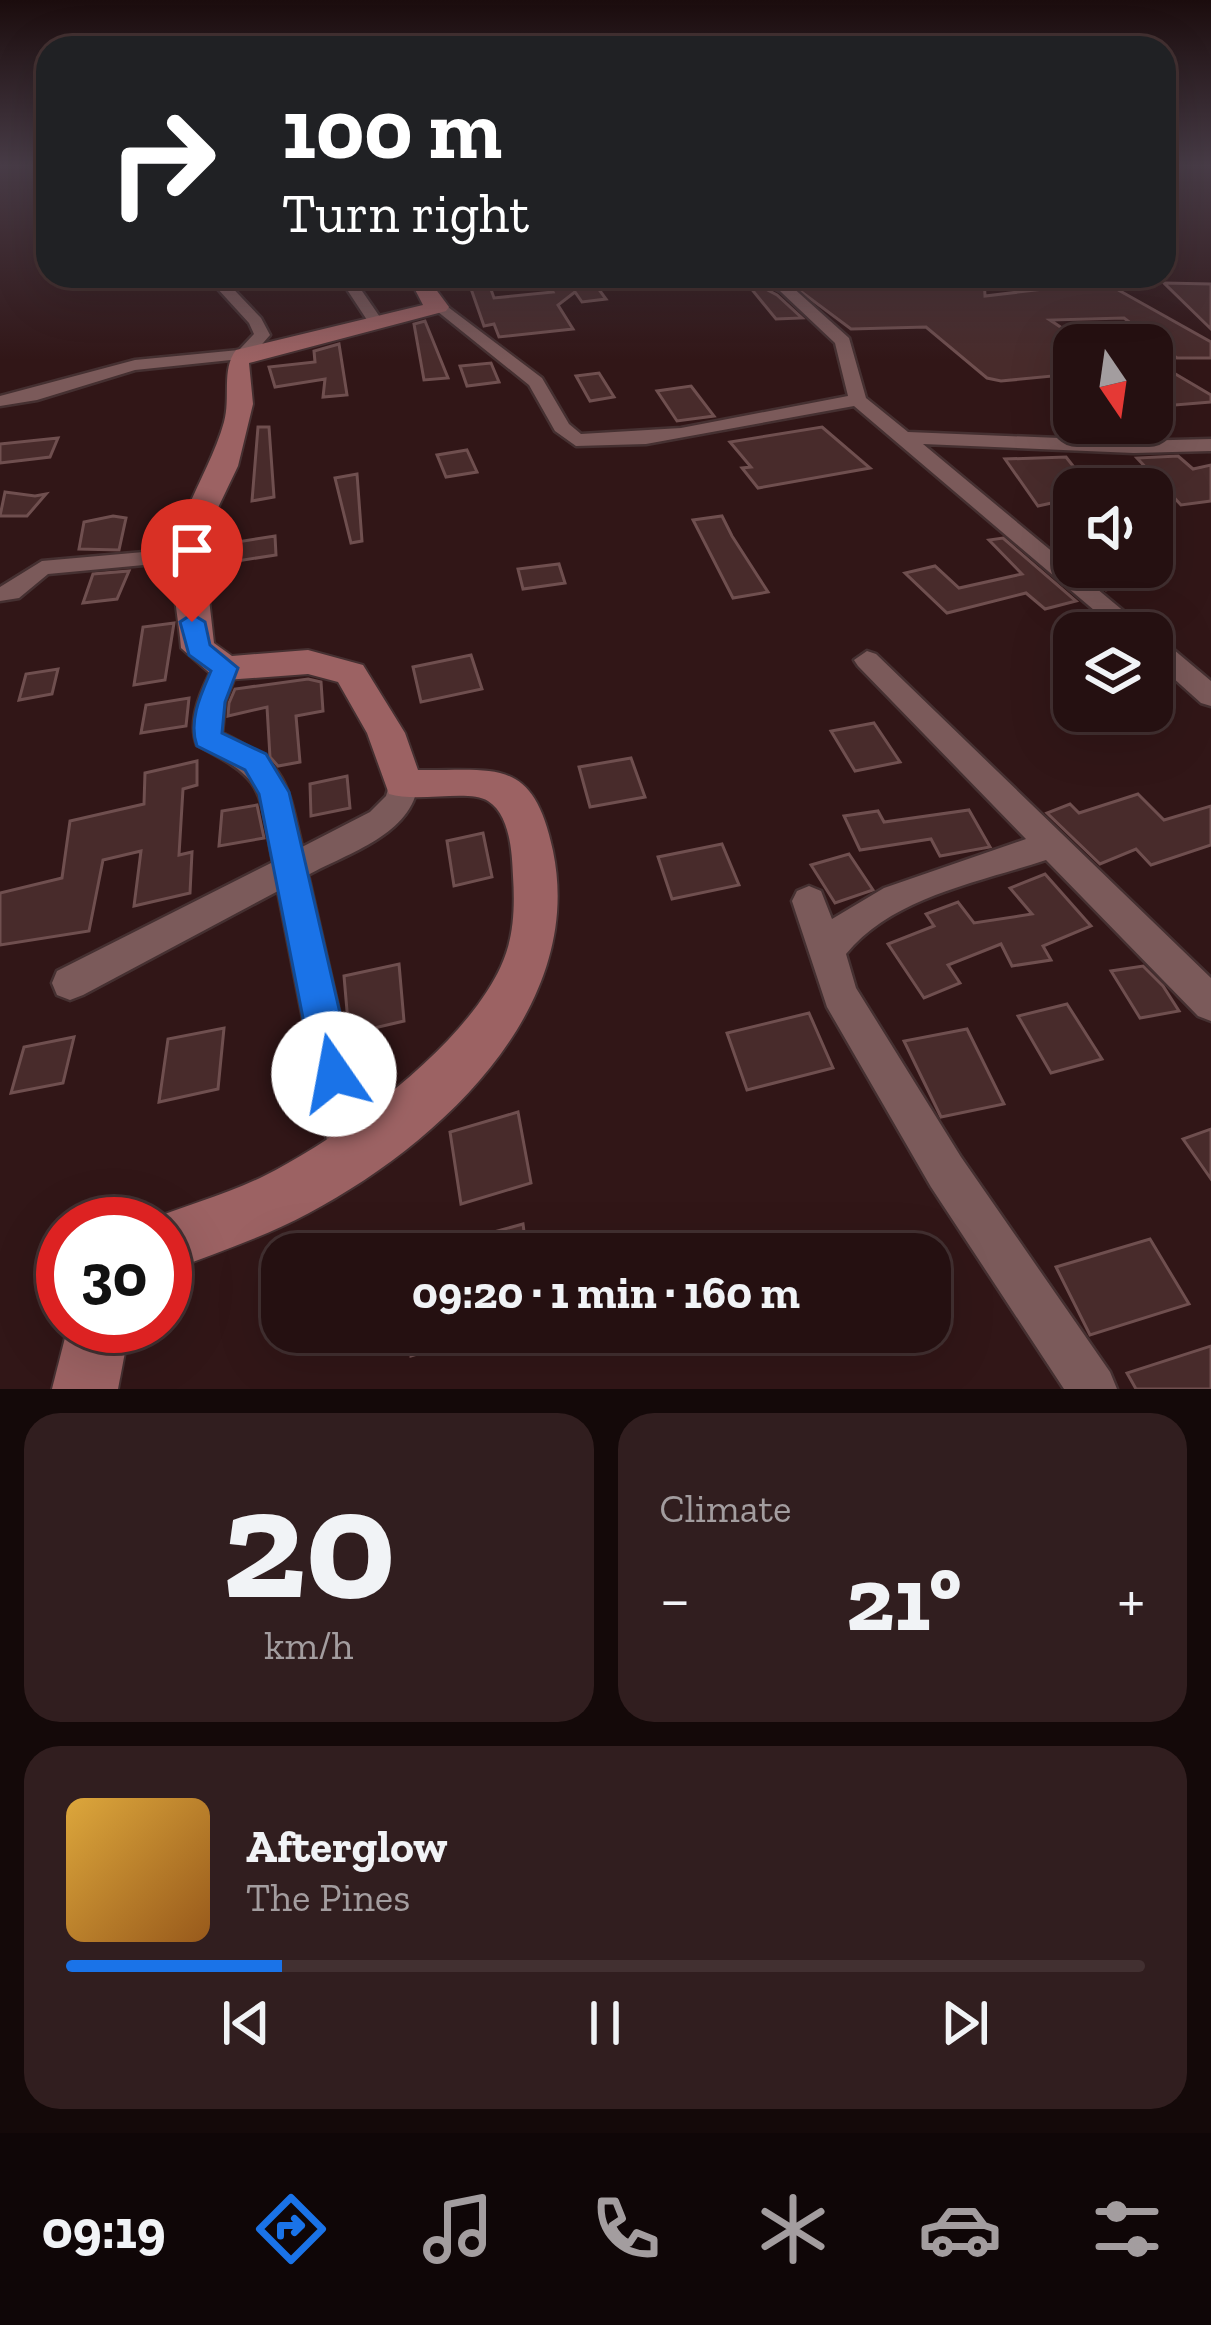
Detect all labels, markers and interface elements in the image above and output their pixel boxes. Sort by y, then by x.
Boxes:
text: 100 m [282,79,502,180]
icon: right [84,84,240,240]
text: Turn right [282,181,529,246]
north arrow [1053,324,1173,444]
map controls [1053,324,1173,732]
button: sound [1053,468,1173,588]
pin [141,499,243,622]
icon: arrive [159,517,225,583]
button: layers [1053,612,1173,732]
position arrow [271,1011,397,1137]
speed limit sign: 30 [36,1197,192,1353]
text: 09:20 · 1 min · 160 m [412,1266,800,1320]
text: 20 [222,1450,396,1637]
text: Climate [660,1485,791,1532]
text: 21° [846,1545,962,1653]
text: − [660,1560,690,1639]
text: + [1117,1560,1145,1639]
text: km/h [264,1622,353,1669]
text: Afterglow [246,1820,447,1874]
text: The Pines [246,1874,410,1921]
icon: previous [213,1990,279,2056]
icon: pause [572,1990,638,2056]
icon: next [932,1990,998,2056]
icon: directions [249,2187,333,2271]
icon: music [416,2187,500,2271]
icon: phone [584,2187,668,2271]
icon: climate [751,2187,835,2271]
icon: car [918,2187,1002,2271]
icon: filters [1085,2187,1169,2271]
text: 09:19 [42,2197,166,2262]

